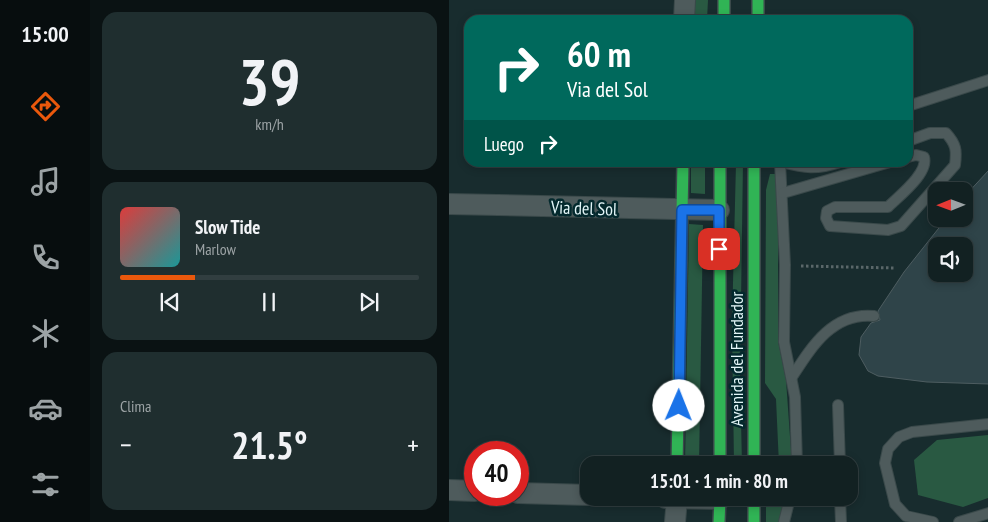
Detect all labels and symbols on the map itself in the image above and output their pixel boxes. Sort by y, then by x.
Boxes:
north arrow [928,182,973,228]
street label: Via del Sol [550,195,618,221]
pin [698,228,740,270]
street label: Avenida del Fundador [725,291,748,426]
position arrow [652,379,704,431]
speed limit sign: 40 [464,441,529,506]

